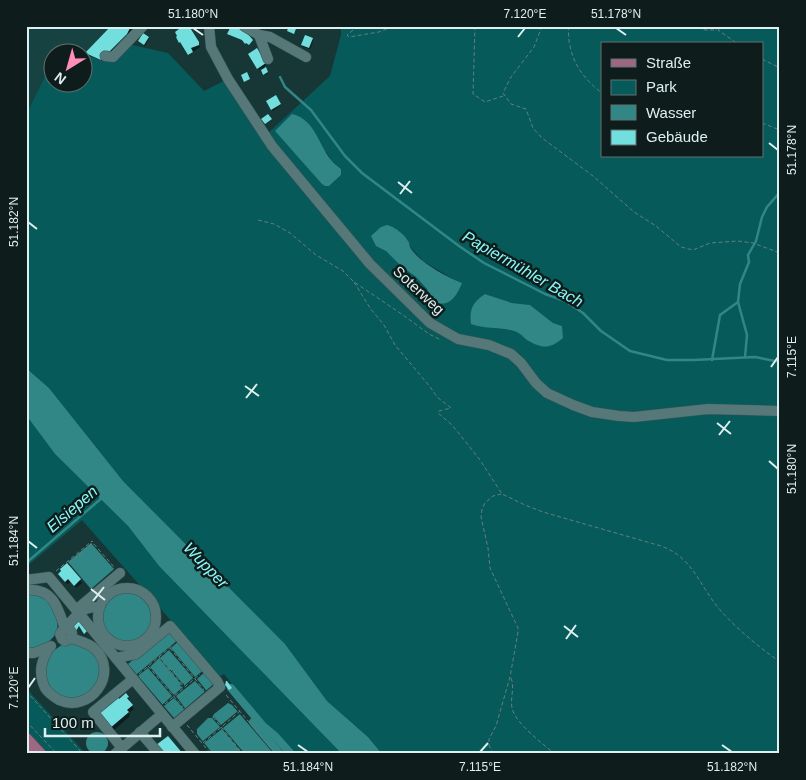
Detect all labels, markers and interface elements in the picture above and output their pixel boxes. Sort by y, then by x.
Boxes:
text: 51.180°N [168,7,218,21]
text: 7.120°E [504,7,546,21]
text: 51.178°N [591,7,641,21]
north arrow [42,42,92,92]
legend [601,42,764,158]
text: Straße [646,54,691,71]
text: N [51,69,69,88]
text: Park [646,78,677,95]
text: Wasser [646,104,696,121]
text: 51.178°N [785,125,799,175]
text: Gebäude [646,128,708,145]
text: 51.182°N [7,197,21,247]
water label: Papiermühler Bach [460,228,586,310]
street label: Soterweg [390,262,448,318]
text: 7.115°E [785,336,799,378]
text: 51.180°N [785,444,799,494]
water label: Elsiepen [43,482,101,536]
text: 51.184°N [7,516,21,566]
water label: Wupper [180,539,232,592]
text: 7.120°E [7,667,21,709]
scale bar [45,705,160,737]
text: 100 m [52,714,94,731]
text: 51.184°N [283,760,333,774]
text: 7.115°E [459,760,501,774]
text: 51.182°N [707,760,757,774]

